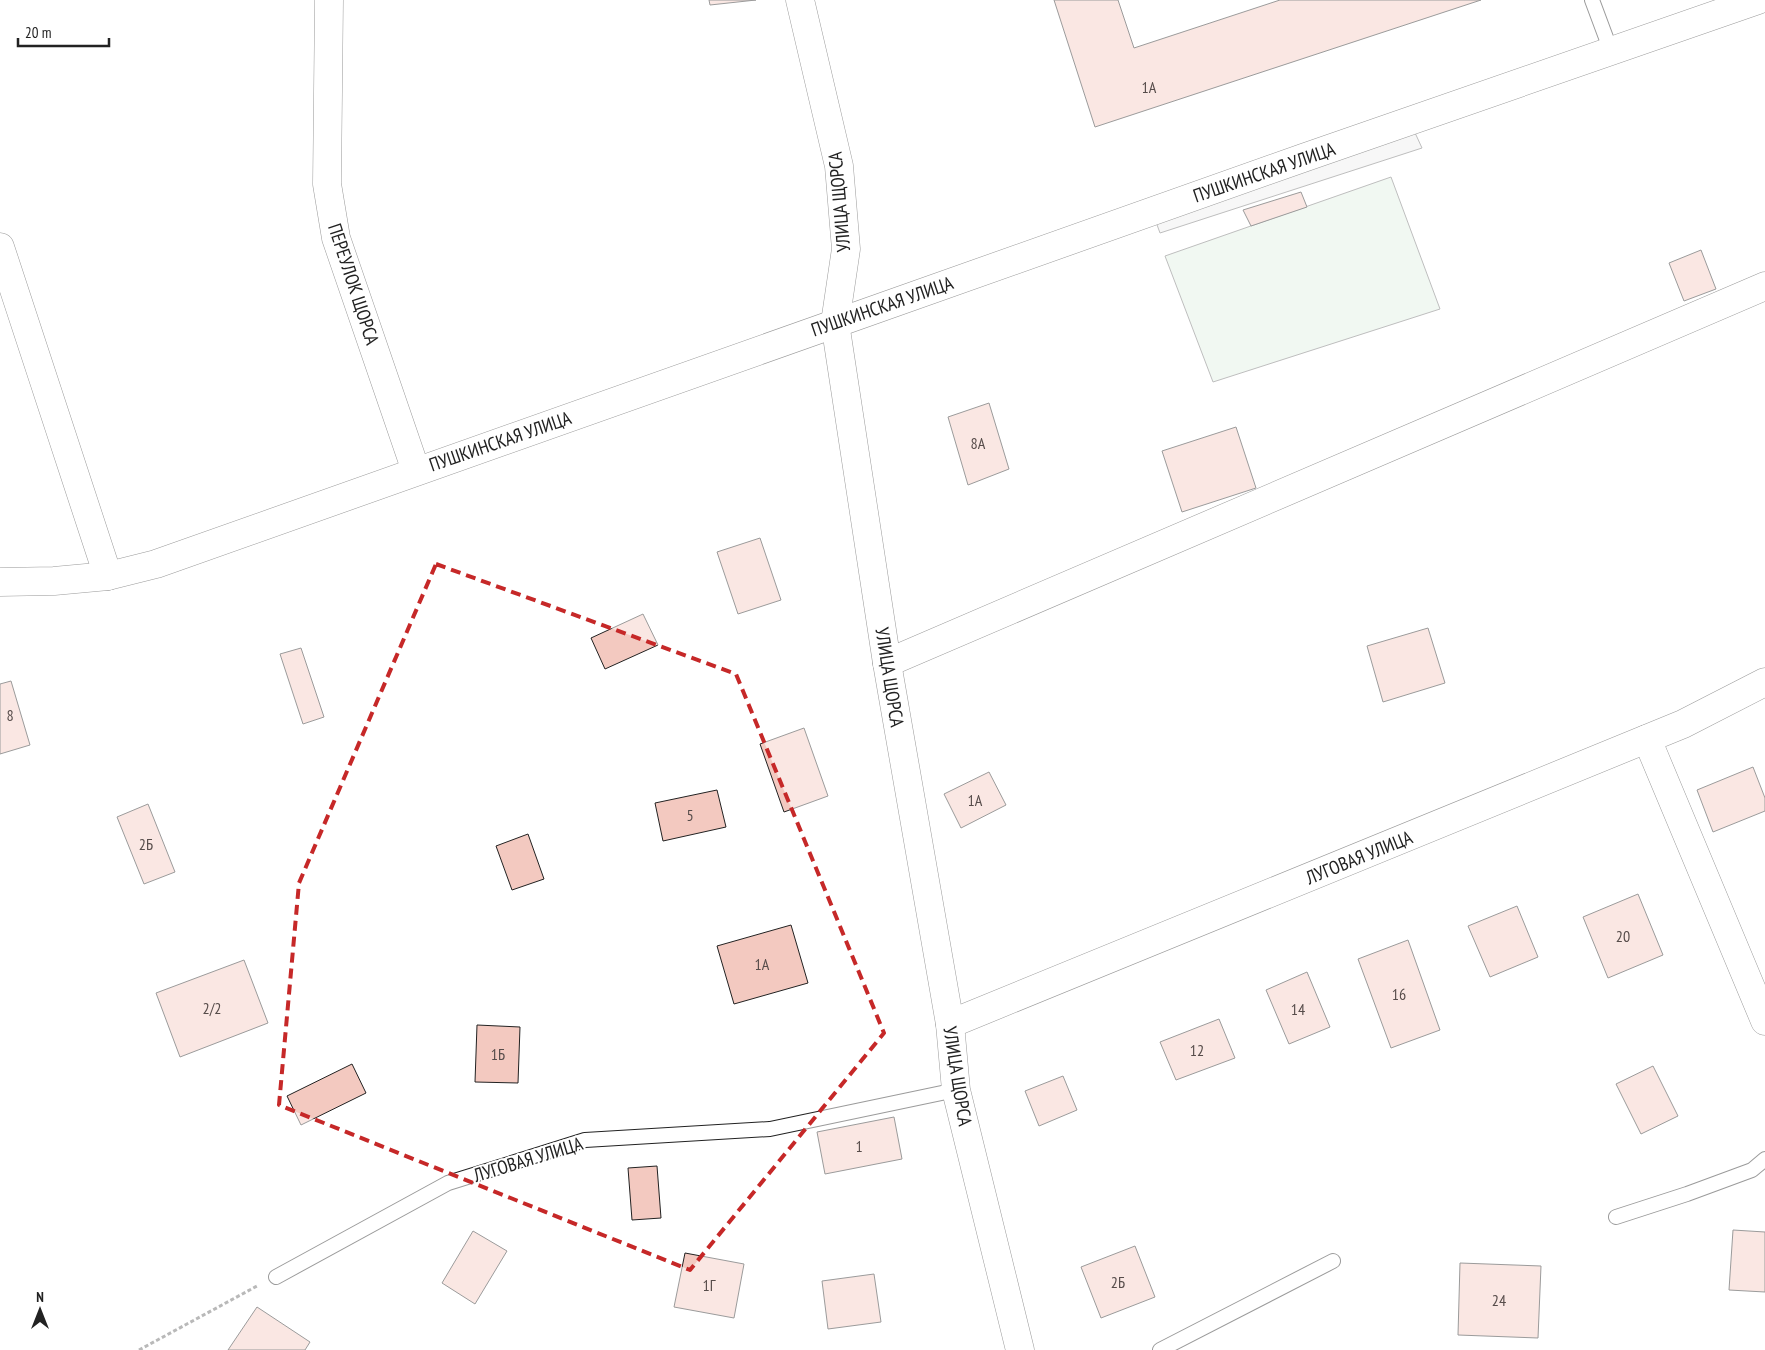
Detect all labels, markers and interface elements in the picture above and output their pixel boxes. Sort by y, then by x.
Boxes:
scale bar [18,15,109,47]
text: 20 m [25,23,51,42]
house number: 1А [1142,77,1157,97]
street label: ПУШКИНСКАЯ УЛИЦА [1190,136,1338,208]
street label: УЛИЦА ЩОРСА [823,151,855,253]
street label: ПЕРЕУЛОК ЩОРСА [323,220,385,348]
street label: ПУШКИНСКАЯ УЛИЦА [808,270,956,342]
street label: ПУШКИНСКАЯ УЛИЦА [426,405,574,477]
house number: 8А [971,433,986,453]
street label: УЛИЦА ЩОРСА [870,625,910,729]
house number: 8 [6,705,14,725]
house number: 1А [968,790,983,810]
house number: 5 [686,805,694,825]
street label: ЛУГОВАЯ УЛИЦА [1301,825,1416,890]
house number: 2Б [139,834,153,854]
house number: 20 [1616,926,1630,946]
house number: 1А [755,954,770,974]
house number: 16 [1392,984,1406,1004]
house number: 2/2 [202,998,222,1018]
house number: 14 [1291,999,1305,1019]
street label: УЛИЦА ЩОРСА [938,1024,978,1128]
house number: 12 [1190,1040,1204,1060]
house number: 1Б [491,1044,505,1064]
street label: ЛУГОВАЯ УЛИЦА [470,1131,585,1187]
house number: 1 [855,1136,863,1156]
house number: 2Б [1111,1272,1125,1292]
house number: 1Г [703,1275,716,1295]
north arrow [15,1285,65,1335]
text: N [36,1288,44,1306]
house number: 24 [1492,1290,1506,1310]

